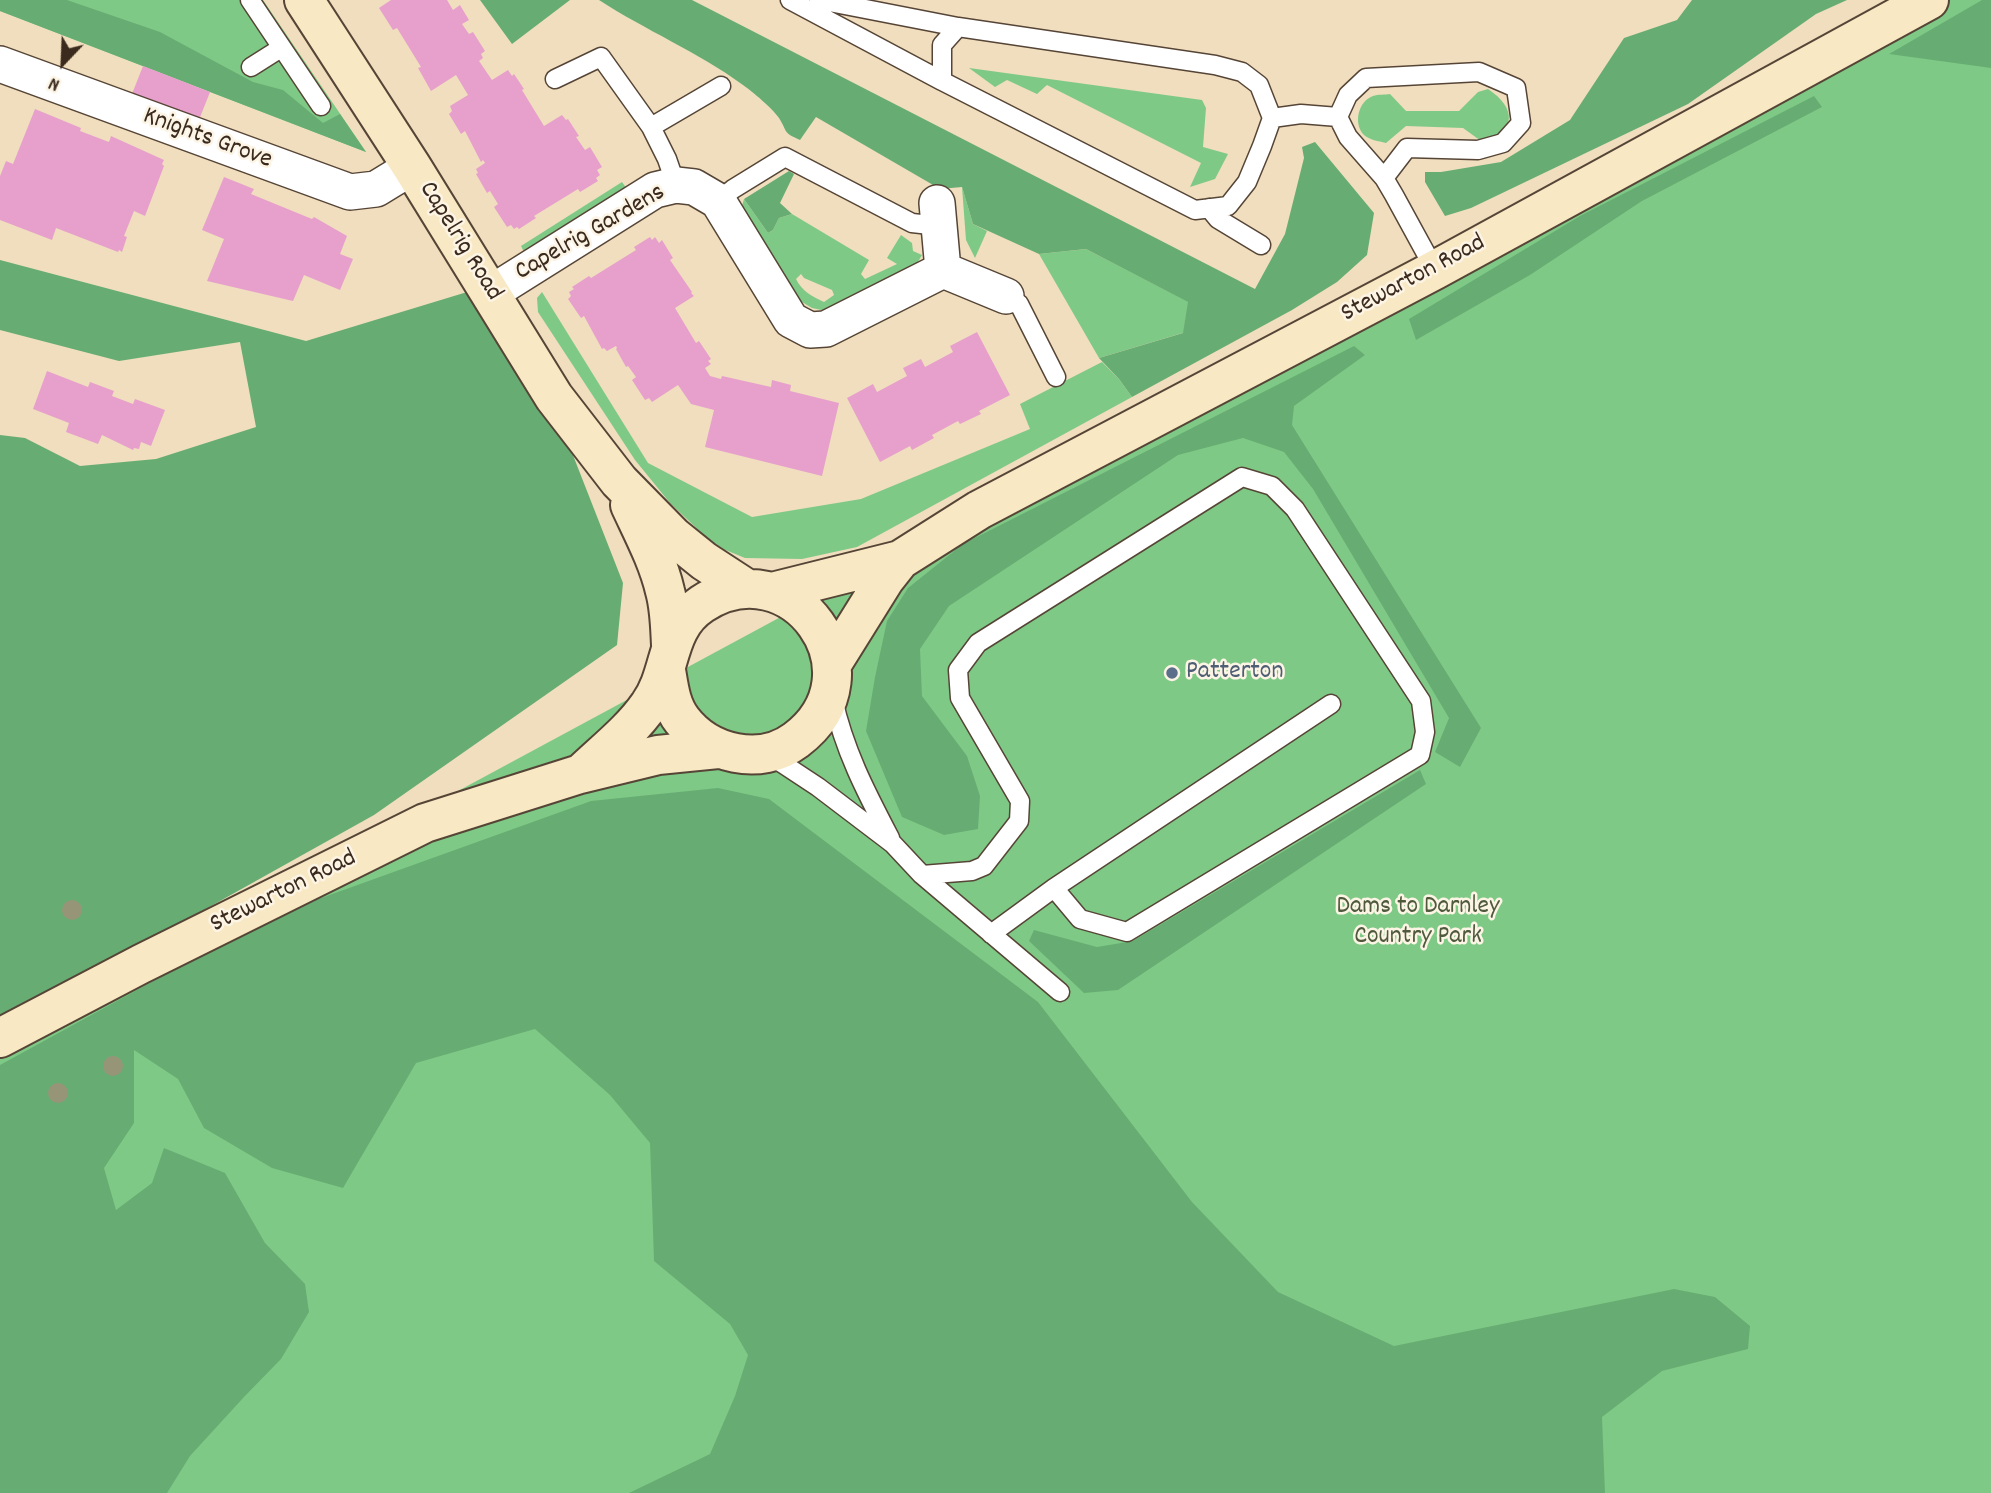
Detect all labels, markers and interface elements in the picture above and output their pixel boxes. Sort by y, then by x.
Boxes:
north arrow [28,28,98,98]
text: N [45,69,64,97]
street label: Knights Grove [138,102,276,178]
street label: Capelrig Road [410,176,508,308]
street label: Capelrig Gardens [510,179,672,289]
street label: Stewarton Road [1337,229,1491,331]
place label: Patterton [1186,657,1283,689]
marker: Patterton [1164,665,1180,681]
street label: Stewarton Road [206,844,362,942]
park label: Dams to Darnley Country Park [1337,892,1499,954]

